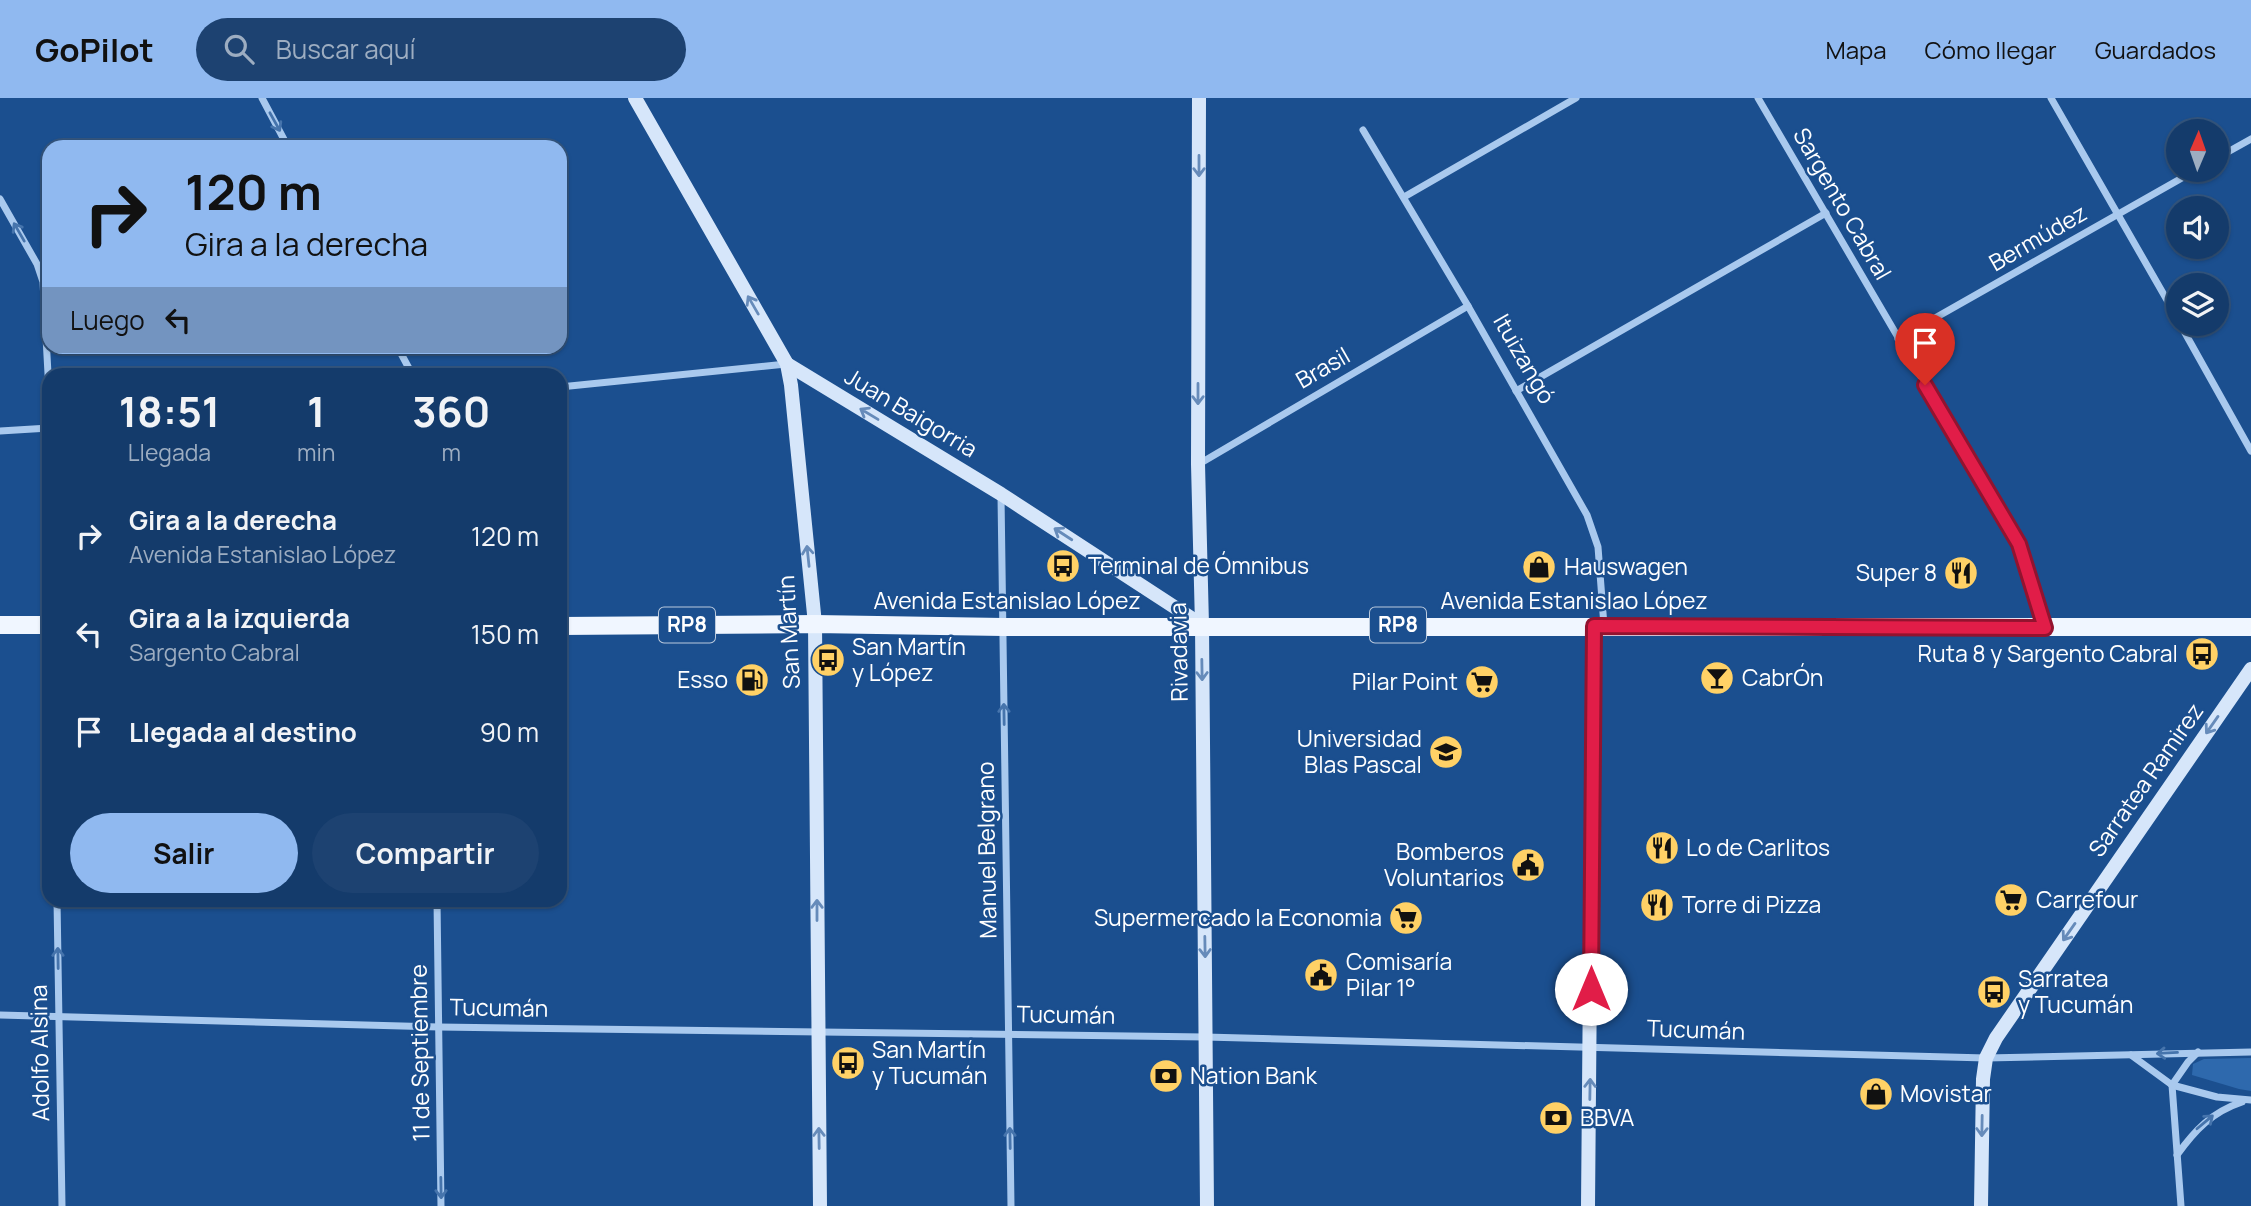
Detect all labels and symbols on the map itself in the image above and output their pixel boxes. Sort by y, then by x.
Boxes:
one-way arrow [268,112,282,132]
north arrow [2166,119,2230,182]
street label: Sargento Cabral [1786,121,1899,286]
one-way arrow [1192,154,1206,177]
street label: Bermúdez [1983,196,2092,278]
one-way arrow [12,222,25,243]
one-way arrow [746,295,759,316]
street label: Ituizangó [1486,308,1563,409]
pin [1895,313,1955,385]
street label: Brasil [1290,339,1355,395]
street label: Juan Baigorria [839,360,984,464]
one-way arrow [1191,382,1205,405]
one-way arrow [860,407,880,421]
one-way arrow [1054,527,1073,541]
one-way arrow [801,545,814,568]
bus stop icon: Terminal de Ómnibus [1044,547,1082,585]
shop icon: Hauswagen [1520,548,1558,586]
place label: Terminal de Ómnibus [1088,549,1309,581]
place label: Hauswagen [1564,550,1688,582]
restaurant icon: Super 8 [1942,554,1980,592]
place label: Super 8 [1856,556,1937,588]
street label: San Martín [769,574,807,690]
street label: Avenida Estanislao López [873,584,1141,616]
street label: Avenida Estanislao López [1440,584,1708,616]
street label: Rivadavia [1161,602,1195,702]
road number: RP8 [659,608,715,642]
road number: RP8 [1370,608,1426,642]
place label: San Martín y López [852,630,966,688]
bus stop icon: Ruta 8 y Sargento Cabral [2183,635,2221,673]
place label: Ruta 8 y Sargento Cabral [1918,637,2178,669]
bus stop icon: San Martín y López [809,641,847,679]
one-way arrow [1195,658,1209,681]
bar icon: CabrÓn [1698,659,1736,697]
fuel station icon: Esso [733,661,771,699]
place label: CabrÓn [1742,661,1823,693]
place label: Esso [677,663,728,695]
supermarket icon: Pilar Point [1463,663,1501,701]
place label: Pilar Point [1352,665,1458,697]
street label: Sarratea Ramirez [2080,696,2210,863]
one-way arrow [997,703,1011,726]
one-way arrow [2205,715,2219,734]
place label: Universidad Blas Pascal [1297,722,1422,780]
school or university icon: Universidad Blas Pascal [1427,733,1465,771]
street label: Manuel Belgrano [968,761,1004,939]
restaurant icon: Lo de Carlitos [1643,829,1681,867]
place label: Lo de Carlitos [1686,831,1830,863]
place label: Bomberos Voluntarios [1384,835,1504,893]
public building icon: Bomberos Voluntarios [1509,846,1547,884]
supermarket icon: Carrefour [1992,881,2030,919]
place label: Carrefour [2036,883,2138,915]
restaurant icon: Torre di Pizza [1638,886,1676,924]
place label: Torre di Pizza [1682,888,1821,920]
one-way arrow [810,899,824,922]
supermarket icon: Supermercado la Economia [1387,899,1425,937]
place label: Supermercado la Economia [1094,901,1382,933]
one-way arrow [2062,922,2076,941]
one-way arrow [1198,935,1212,958]
place label: Comisaría Pilar 1° [1346,945,1452,1003]
one-way arrow [51,947,65,970]
position arrow [1554,952,1628,1026]
public building icon: Comisaría Pilar 1° [1302,956,1340,994]
place label: Sarratea y Tucumán [2018,962,2133,1020]
street label: 11 de Septiembre [401,964,437,1142]
bus stop icon: Sarratea y Tucumán [1975,973,2013,1011]
street label: Adolfo Alsina [22,984,56,1122]
street label: Tucumán [449,990,549,1024]
street label: Tucumán [1016,997,1116,1031]
street label: Tucumán [1646,1011,1746,1047]
place label: San Martín y Tucumán [872,1033,987,1091]
bus stop icon: San Martín y Tucumán [829,1044,867,1082]
one-way arrow [2155,1047,2178,1060]
bank icon: Nation Bank [1147,1057,1185,1095]
place label: Nation Bank [1190,1059,1318,1091]
shop icon: Movistar [1857,1075,1895,1113]
place label: Movistar [1900,1077,1992,1109]
one-way arrow [1583,1078,1597,1101]
bank icon: BBVA [1537,1099,1575,1137]
place label: BBVA [1580,1101,1635,1133]
one-way arrow [1975,1114,1989,1137]
one-way arrow [2196,1114,2214,1130]
one-way arrow [812,1127,826,1150]
one-way arrow [1003,1127,1017,1150]
one-way arrow [434,1176,448,1199]

